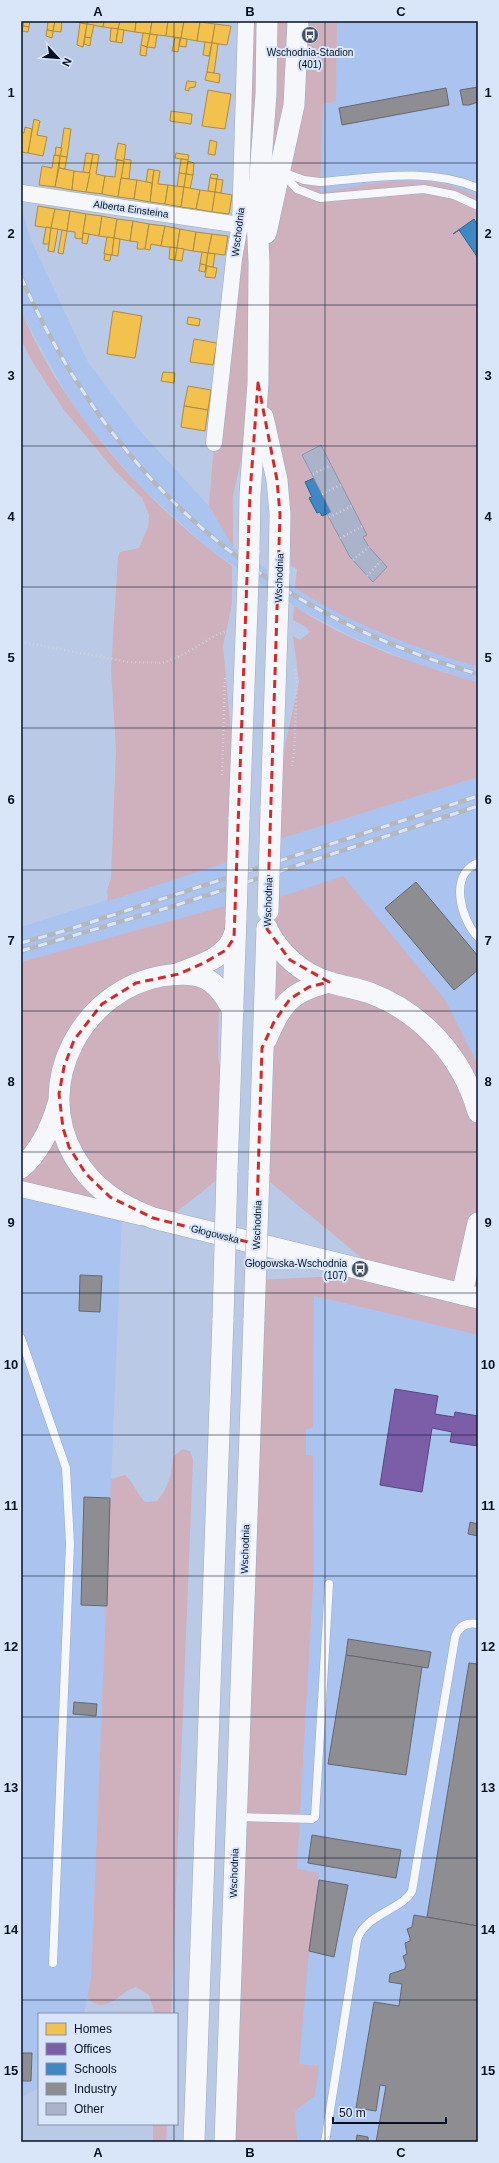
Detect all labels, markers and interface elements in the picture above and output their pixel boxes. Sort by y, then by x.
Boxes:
text: A [93,4,103,19]
text: B [245,4,255,19]
text: C [396,4,406,19]
bus stop icon: Wschodnia-Stadion (401) [300,25,320,45]
north arrow [38,38,78,78]
place label: Wschodnia-Stadion (401) [267,47,353,70]
text: N [60,56,74,69]
text: 1 [7,85,15,100]
text: 1 [484,85,492,100]
street label: Alberta Einsteina [93,198,170,220]
street label: Wschodnia [230,206,247,257]
text: 2 [7,226,15,241]
text: 2 [484,226,492,241]
text: 3 [7,368,15,383]
text: 3 [484,368,492,383]
text: 4 [7,509,15,524]
text: 4 [484,509,492,524]
street label: Wschodnia [273,553,285,603]
text: 5 [7,650,15,665]
text: 5 [484,650,492,665]
text: 6 [7,792,15,807]
text: 6 [484,792,492,807]
street label: Wschodnia [262,877,274,927]
text: 7 [7,933,15,948]
text: 7 [484,933,492,948]
text: 8 [7,1074,15,1089]
text: 8 [484,1074,492,1089]
street label: Wschodnia [251,1200,263,1250]
text: 9 [7,1215,15,1230]
text: 9 [484,1215,492,1230]
street label: Głogowska [190,1223,241,1245]
place label: Głogowska-Wschodnia (107) [245,1258,347,1281]
bus stop icon: Głogowska-Wschodnia (107) [350,1259,370,1279]
text: 10 [4,1357,18,1372]
text: 10 [481,1357,495,1372]
text: 11 [4,1498,18,1513]
text: 11 [481,1498,495,1513]
street label: Wschodnia [239,1524,251,1574]
text: 12 [4,1639,18,1654]
text: 12 [481,1639,495,1654]
text: 13 [4,1780,18,1795]
text: 13 [481,1780,495,1795]
street label: Wschodnia [228,1848,240,1898]
text: 14 [4,1922,19,1937]
text: 14 [481,1922,496,1937]
legend [38,2013,178,2125]
text: Homes [74,2022,112,2036]
text: Offices [74,2042,111,2056]
text: Schools [74,2062,117,2076]
text: 15 [4,2063,18,2078]
text: 15 [481,2063,495,2078]
text: Industry [74,2082,117,2096]
scale bar [333,2099,446,2125]
text: Other [74,2102,104,2116]
text: 50 m [339,2106,366,2120]
text: A [93,2145,103,2160]
text: B [245,2145,255,2160]
text: C [396,2145,406,2160]

